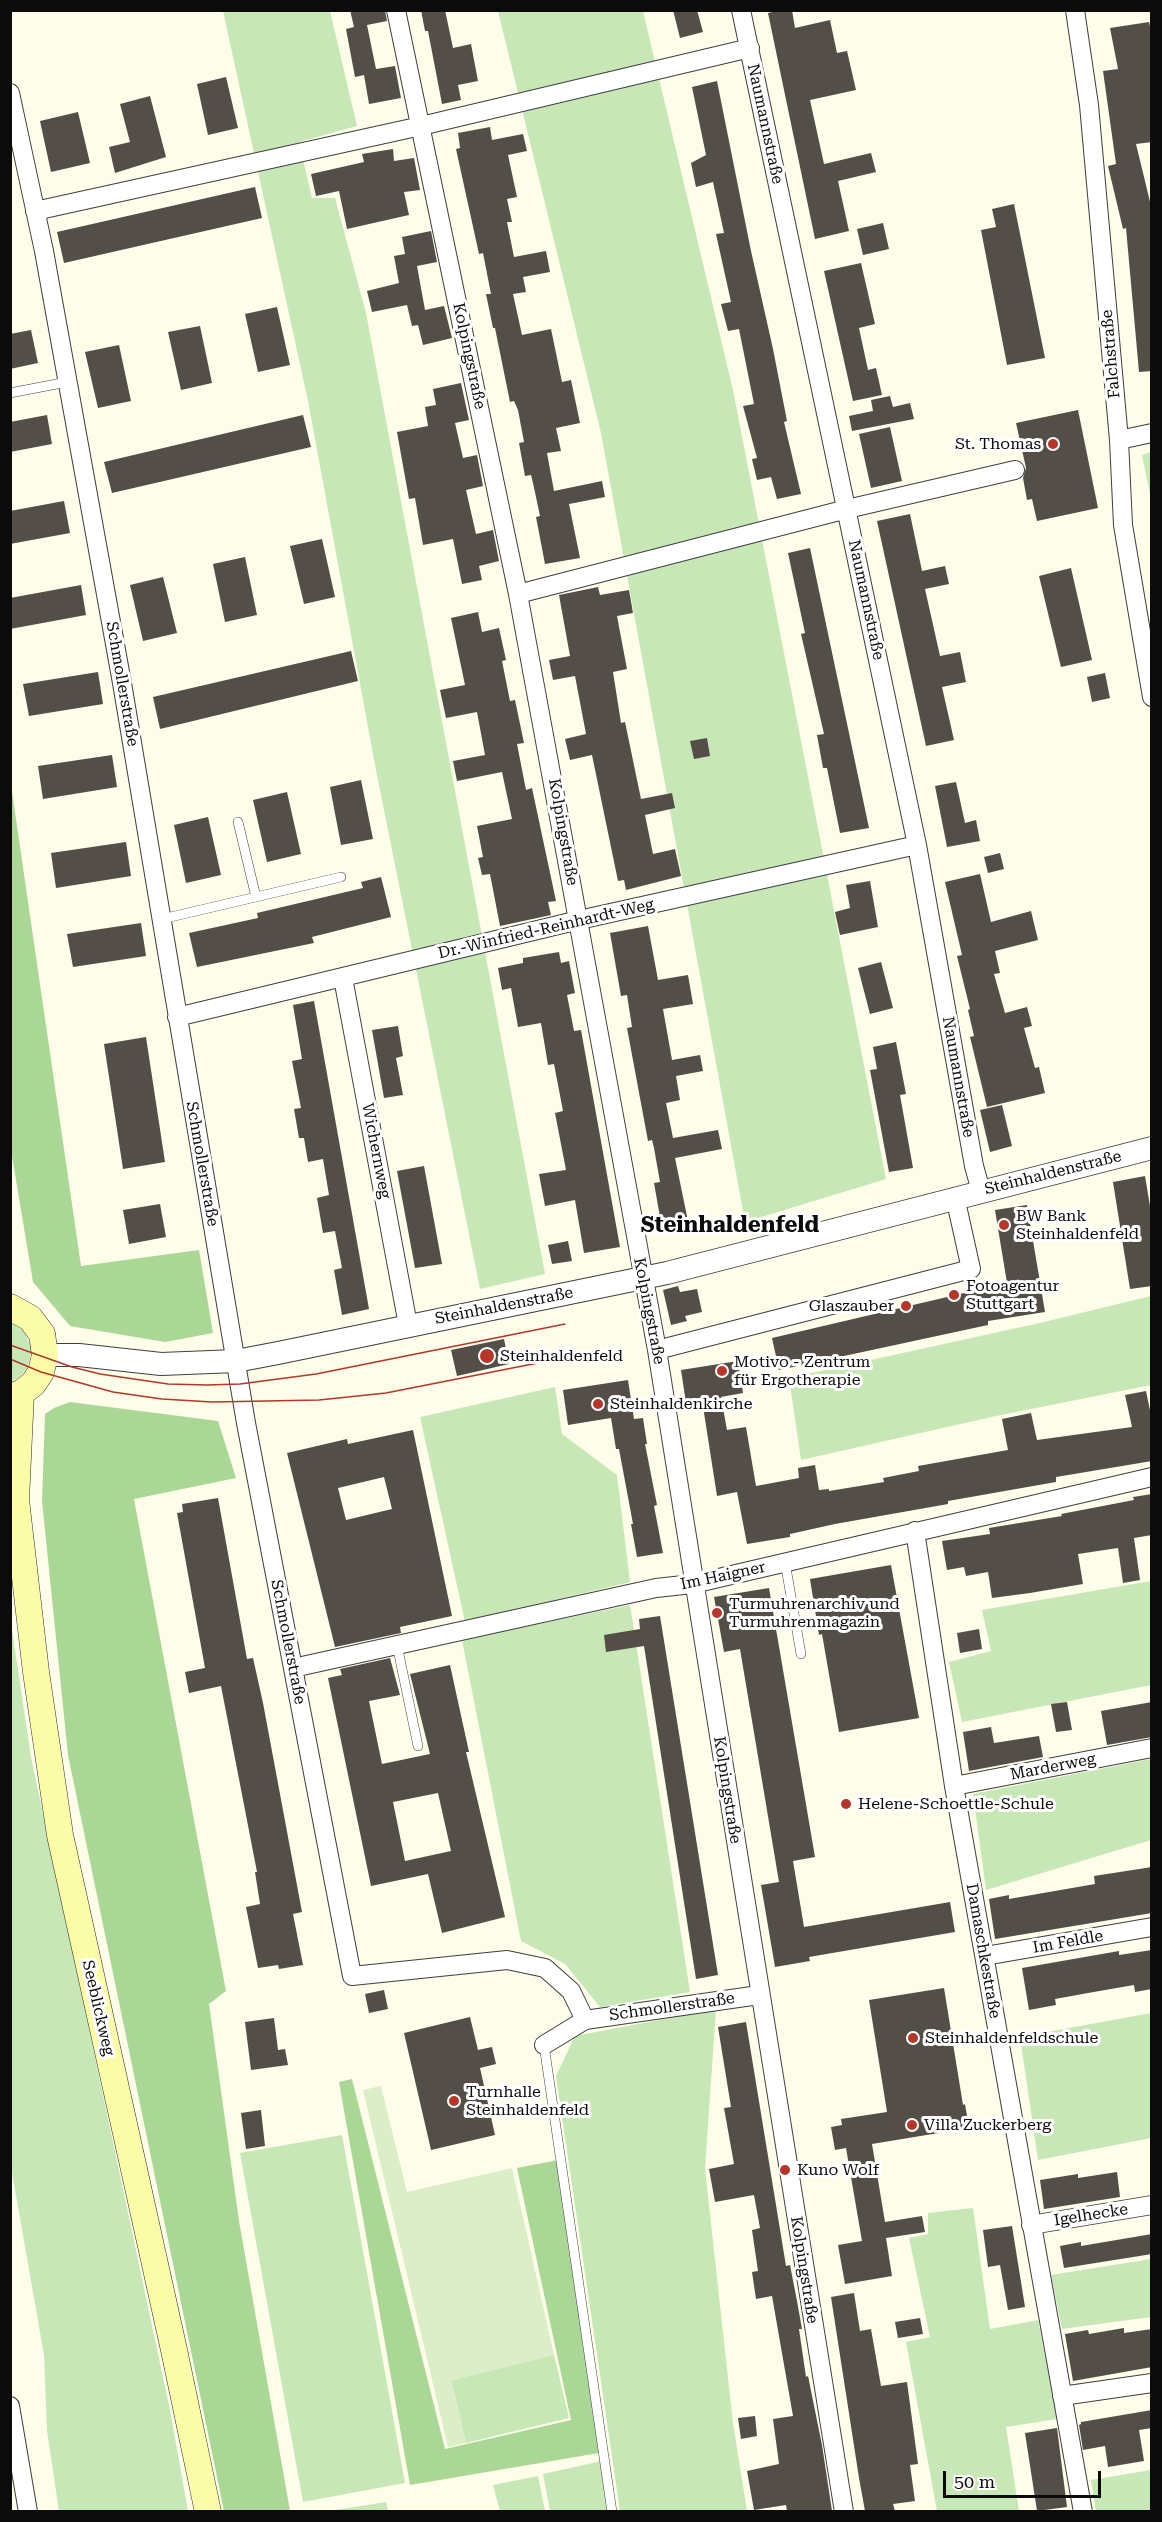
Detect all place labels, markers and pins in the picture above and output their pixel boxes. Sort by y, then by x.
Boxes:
place label: St. Thomas [955,434,1041,454]
marker: St. Thomas [1046,437,1060,451]
place label: BW Bank Steinhaldenfeld [1016,1206,1139,1244]
marker: BW Bank Steinhaldenfeld [997,1218,1011,1232]
place label: Fotoagentur Stuttgart [966,1276,1059,1314]
marker: Fotoagentur Stuttgart [947,1288,961,1302]
place label: Glaszauber [809,1296,894,1316]
marker: Glaszauber [899,1299,913,1313]
place label: Steinhaldenfeld [500,1346,623,1366]
marker: Steinhaldenfeld [478,1347,496,1365]
place label: Motivo - Zentrum für Ergotherapie [734,1352,870,1390]
marker: Motivo - Zentrum für Ergotherapie [715,1364,729,1378]
place label: Steinhaldenkirche [610,1394,752,1414]
marker: Steinhaldenkirche [591,1397,605,1411]
place label: Turmuhrenarchiv und Turmuhrenmagazin [729,1594,900,1632]
marker: Turmuhrenarchiv und Turmuhrenmagazin [710,1606,724,1620]
place label: Helene-Schoettle-Schule [858,1794,1054,1814]
marker: Helene-Schoettle-Schule [839,1797,853,1811]
place label: Steinhaldenfeldschule [925,2028,1098,2048]
marker: Steinhaldenfeldschule [906,2031,920,2045]
place label: Turnhalle Steinhaldenfeld [466,2082,589,2120]
marker: Turnhalle Steinhaldenfeld [447,2094,461,2108]
place label: Villa Zuckerberg [924,2115,1051,2135]
marker: Villa Zuckerberg [905,2118,919,2132]
place label: Kuno Wolf [797,2160,879,2180]
marker: Kuno Wolf [778,2163,792,2177]

